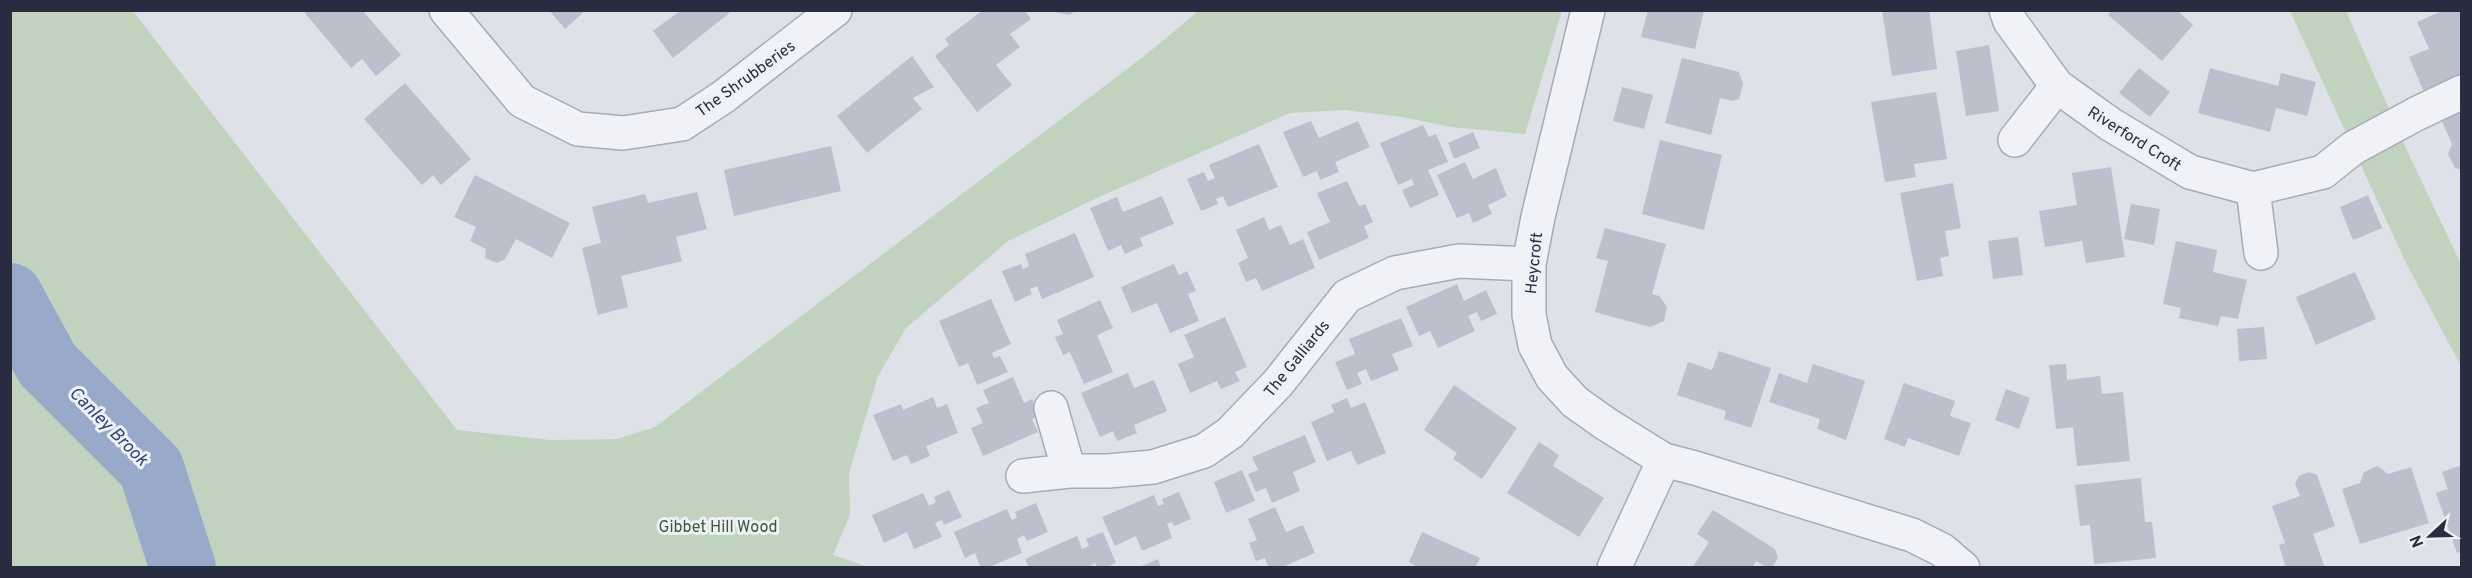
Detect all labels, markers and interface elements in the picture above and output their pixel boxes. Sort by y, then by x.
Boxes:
street label: The Shrubberies [693,37,800,122]
street label: Riverford Croft [2083,103,2185,176]
street label: Heycroft [1522,231,1548,295]
street label: The Galliards [1260,317,1335,402]
water label: Canley Brook [63,382,153,472]
north arrow [2400,506,2460,566]
park label: Gibbet Hill Wood [658,518,778,538]
text: N [2407,532,2429,550]

